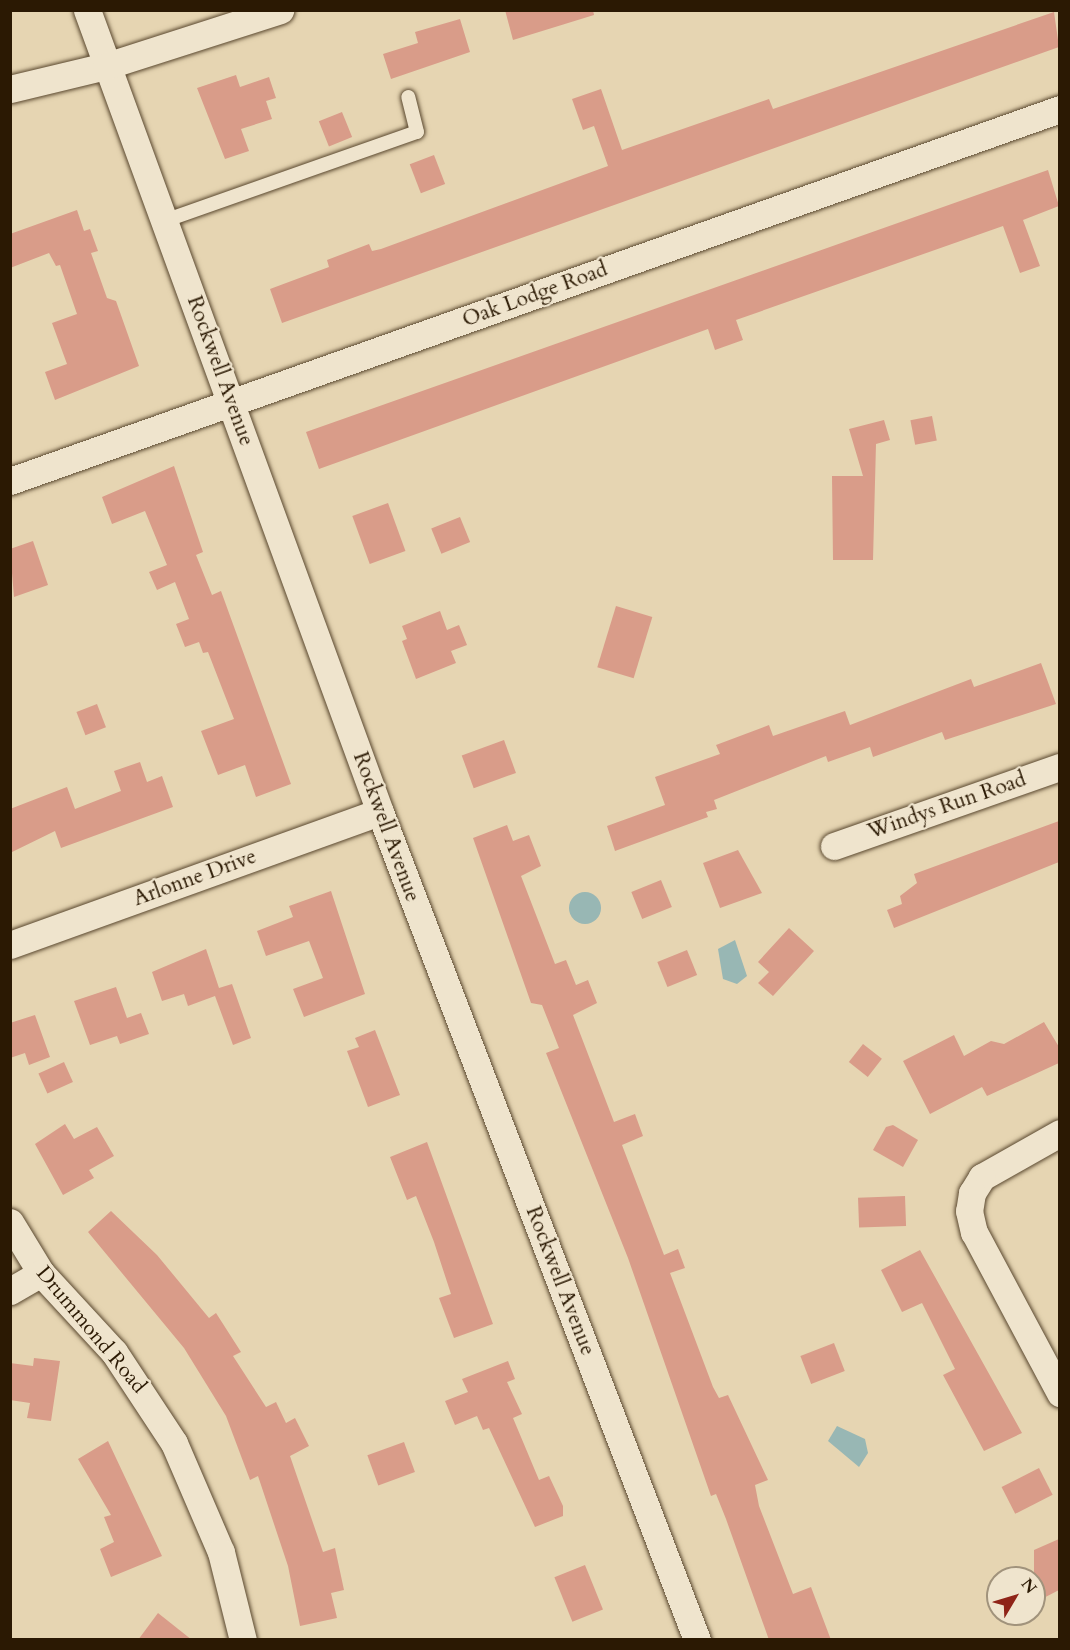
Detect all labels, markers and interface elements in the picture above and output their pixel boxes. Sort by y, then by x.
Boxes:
street label: Oak Lodge Road [459,257,611,333]
street label: Rockwell Avenue [181,293,259,449]
street label: Rockwell Avenue [347,749,425,905]
street label: Windys Run Road [865,767,1029,845]
street label: Arlonne Drive [130,844,260,912]
street label: Rockwell Avenue [520,1203,600,1359]
street label: Drummond Road [31,1261,151,1399]
north arrow [986,1566,1046,1626]
text: N [1016,1574,1042,1598]

